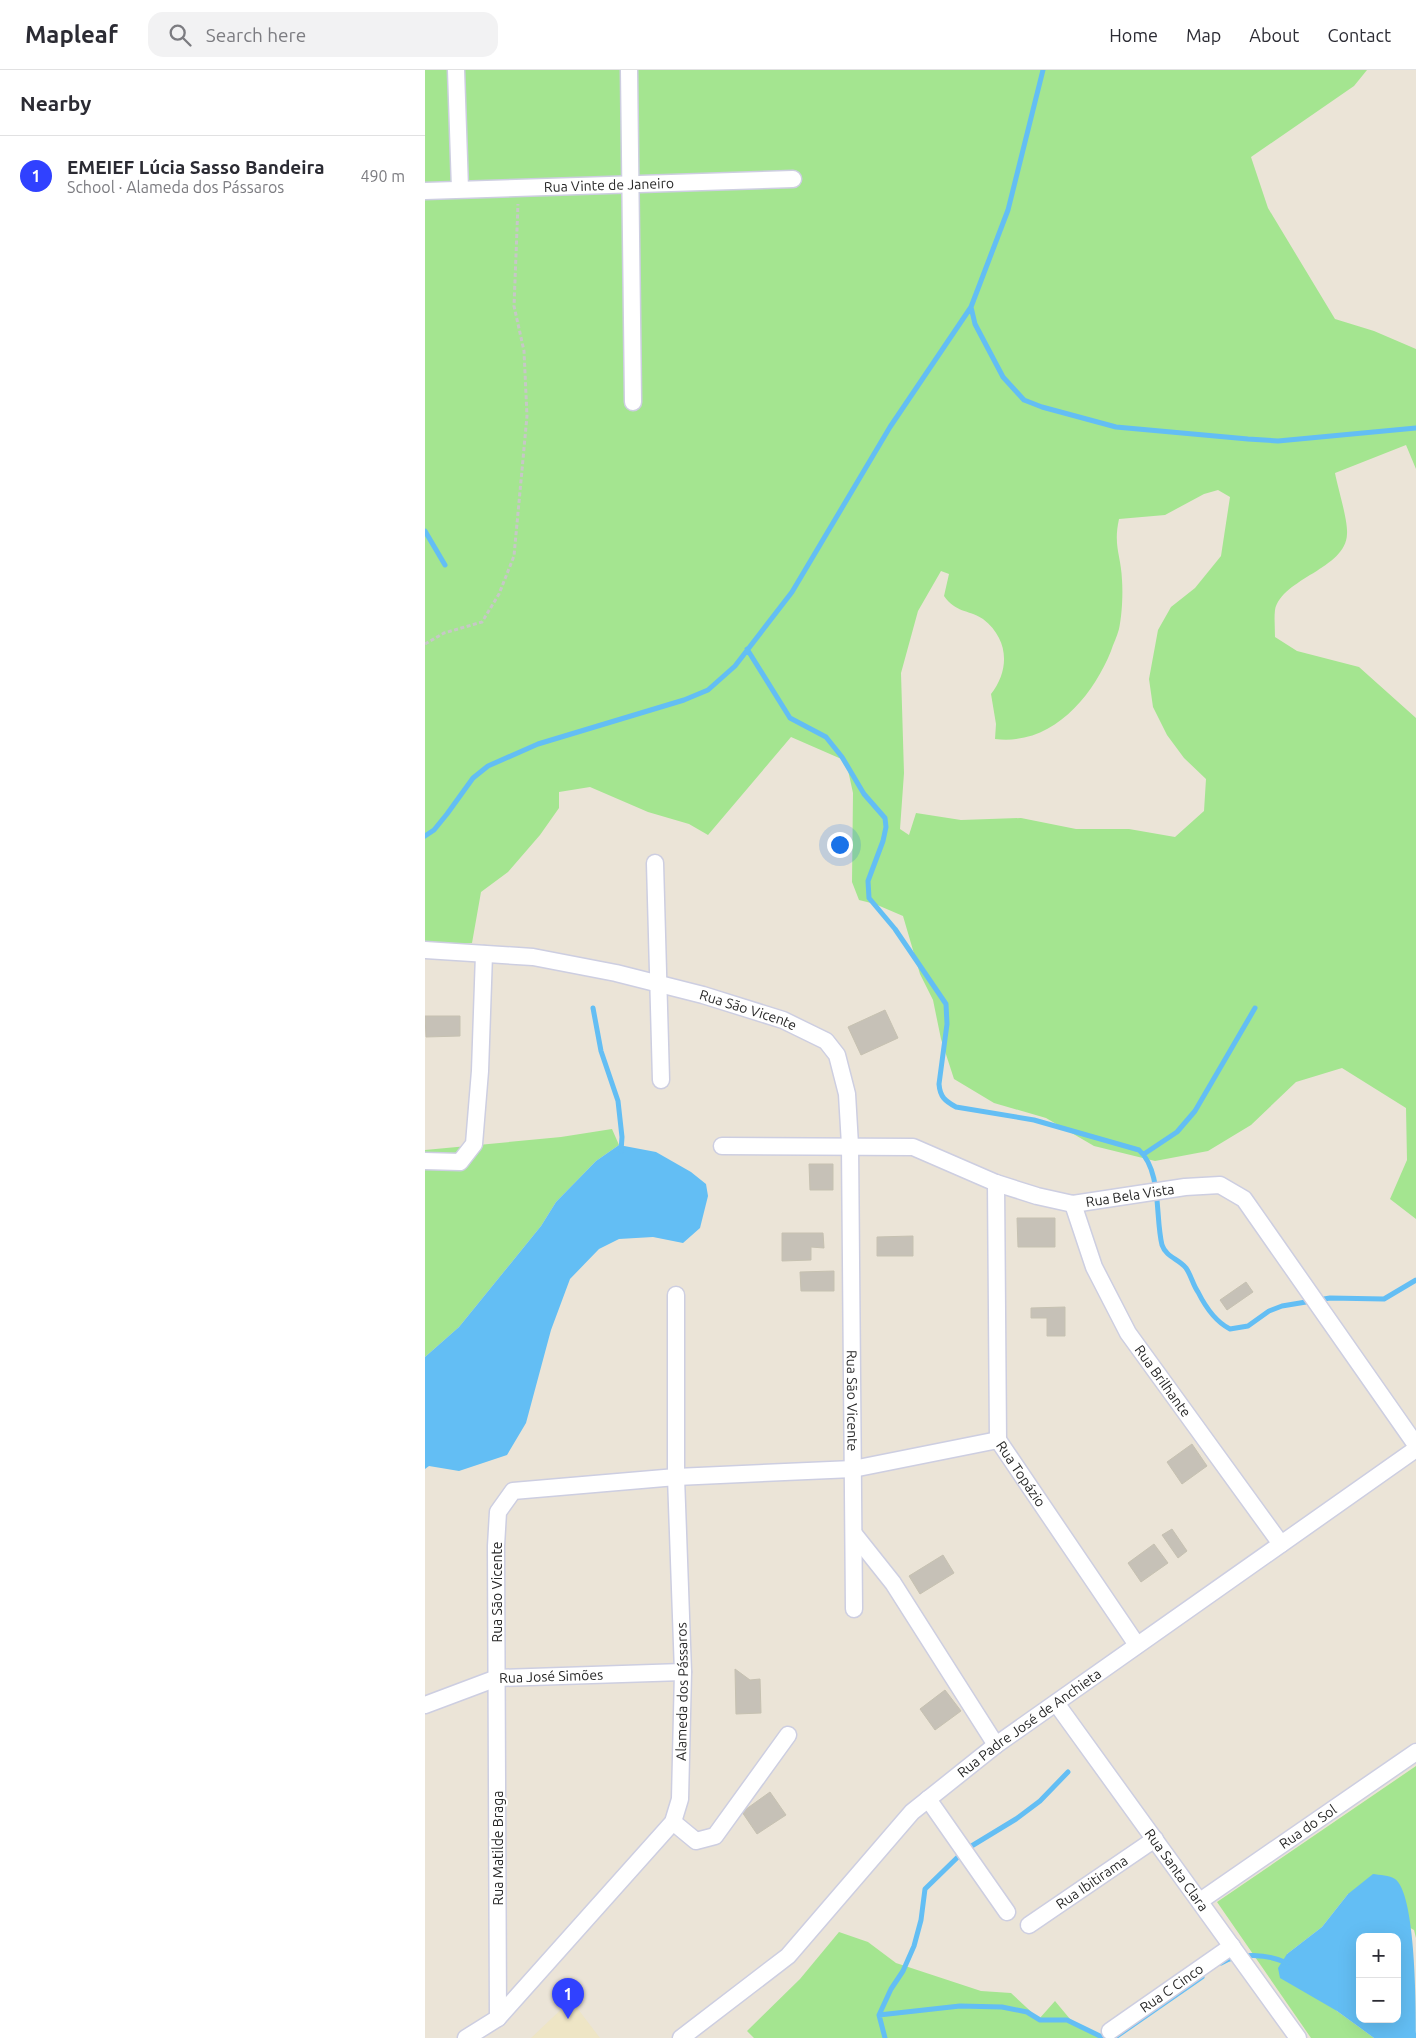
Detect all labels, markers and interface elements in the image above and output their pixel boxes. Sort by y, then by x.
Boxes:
search box [148,12,498,57]
text: Mapleaf [25,21,118,48]
icon: search [166,21,194,49]
text: Search here [206,24,306,46]
text: Home [1109,25,1158,45]
text: Map [1186,25,1221,45]
text: About [1249,25,1299,45]
text: Contact [1327,25,1391,45]
text: Nearby [20,91,91,115]
text: EMEIEF Lúcia Sasso Bandeira [67,156,325,178]
text: 1 [31,167,41,185]
text: 490 m [360,167,405,185]
street label: Rua Vinte de Janeiro [544,175,674,195]
text: School · Alameda dos Pássaros [67,178,284,196]
your location [827,832,853,858]
street label: Rua São Vicente [698,986,799,1033]
street label: Rua Bela Vista [1085,1181,1175,1210]
street label: Rua Brilhante [1131,1342,1194,1420]
street label: Rua São Vicente [844,1350,861,1451]
street label: Rua Topázio [993,1438,1049,1510]
street label: Rua São Vicente [489,1541,505,1643]
street label: Alameda dos Pássaros [673,1622,691,1761]
street label: Rua Padre José de Anchieta [954,1666,1104,1781]
street label: Rua José Simões [499,1667,603,1686]
street label: Rua Matilde Braga [490,1791,506,1905]
street label: Rua do Sol [1276,1801,1340,1852]
street label: Rua Santa Clara [1142,1826,1212,1914]
street label: Rua Ibitirama [1053,1852,1131,1912]
map controls [1356,1933,1401,2023]
button: + [1356,1933,1401,1978]
street label: Rua C Cinco [1137,1961,1206,2016]
pin: 1 [552,1978,584,2019]
button: − [1356,1978,1401,2023]

